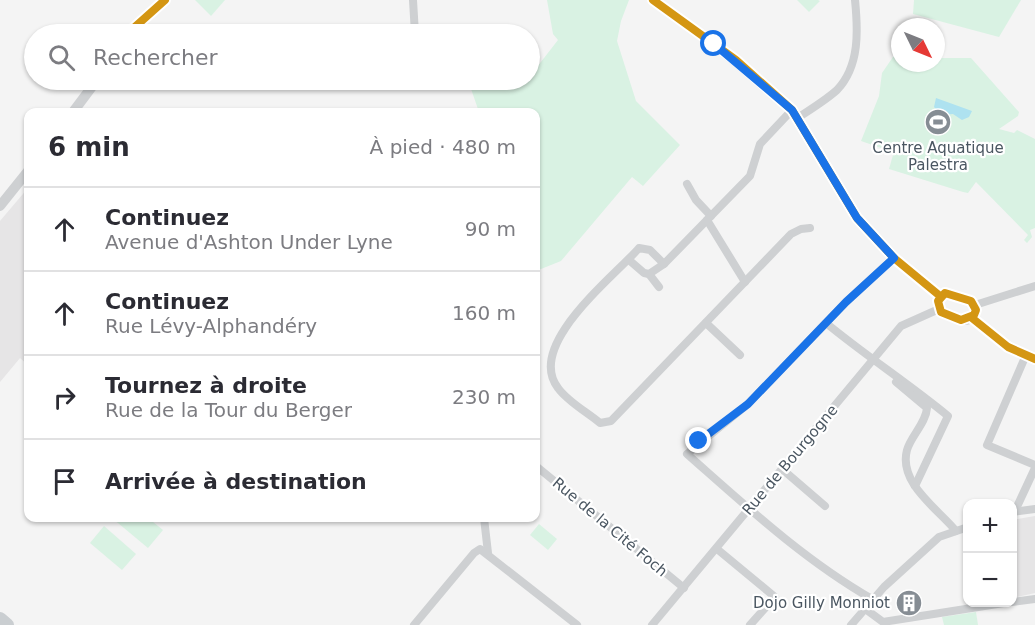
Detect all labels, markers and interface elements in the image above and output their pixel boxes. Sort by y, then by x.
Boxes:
north arrow [891,18,945,72]
search box [24,24,540,90]
route start [700,30,726,56]
icon: search [45,41,78,74]
text: Rechercher [93,45,218,70]
sports icon: Centre Aquatique Palestra [923,107,953,137]
text: 6 min [48,132,130,162]
text: À pied · 480 m [370,135,516,159]
place label: Centre Aquatique Palestra [872,139,1004,174]
text: Continuez [105,205,229,230]
icon: ahead [48,213,81,246]
text: 90 m [465,217,516,241]
text: Avenue d'Ashton Under Lyne [105,230,393,254]
text: Continuez [105,289,229,314]
icon: ahead [48,297,81,330]
text: 160 m [452,301,516,325]
text: Rue Lévy-Alphandéry [105,314,317,338]
text: Tournez à droite [105,373,307,398]
icon: right [48,381,81,414]
text: 230 m [452,385,516,409]
text: Rue de la Tour du Berger [105,398,352,422]
street label: Rue de Bourgogne [739,401,841,519]
route end [685,427,711,453]
icon: arrive [48,465,81,498]
text: Arrivée à destination [105,469,367,494]
street label: Rue de la Cité Foch [549,474,671,580]
map controls [963,499,1017,607]
button: + [963,499,1017,553]
button: − [963,553,1017,607]
building icon: Dojo Gilly Monniot [894,588,924,618]
place label: Dojo Gilly Monniot [753,594,890,612]

